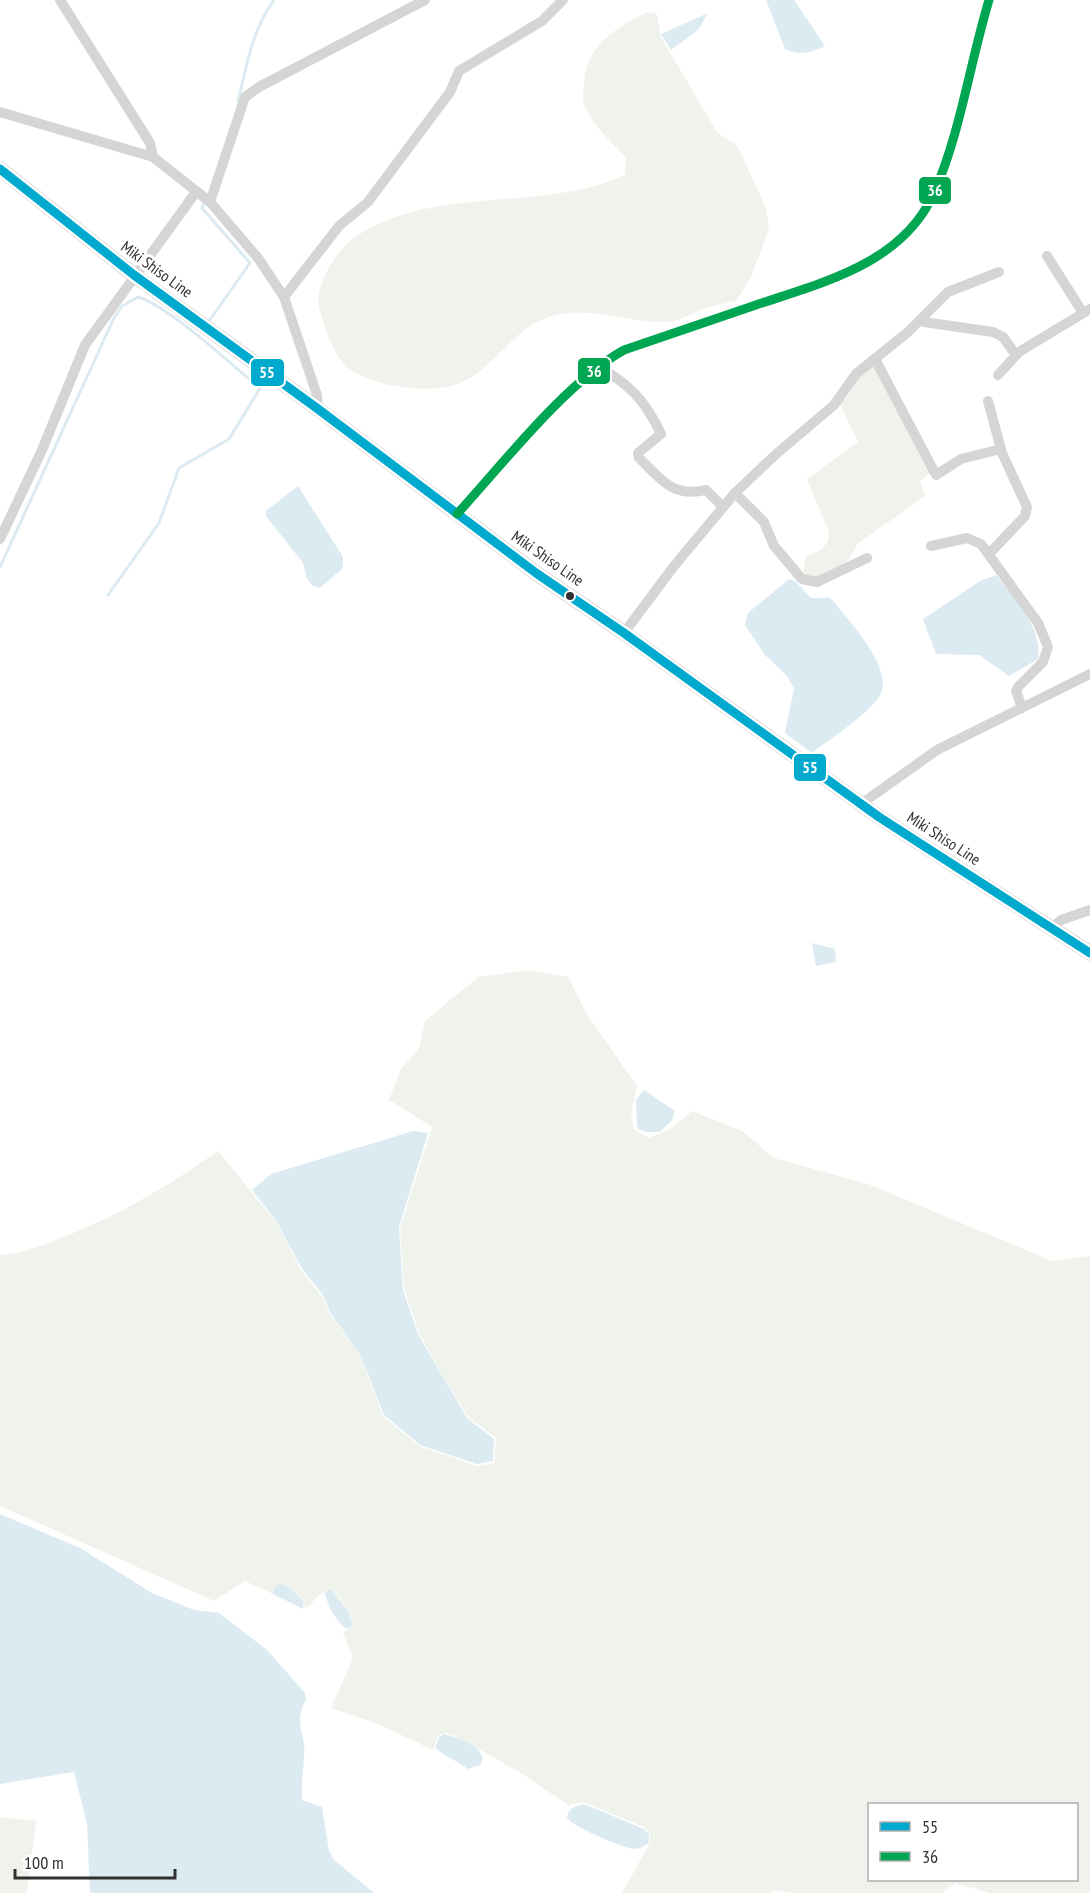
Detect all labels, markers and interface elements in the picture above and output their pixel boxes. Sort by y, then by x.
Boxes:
line badge: 36 [918,176,952,205]
text: 36 [927,180,943,200]
street label: Miki Shiso Line [117,236,197,302]
line badge: 36 [577,357,611,385]
line badge: 55 [250,358,285,387]
text: 36 [586,361,602,381]
text: 55 [259,362,275,382]
street label: Miki Shiso Line [508,526,588,590]
unlabelled marker [564,590,576,602]
line badge: 55 [793,753,827,782]
text: 55 [802,757,818,777]
street label: Miki Shiso Line [904,807,984,869]
legend [868,1803,1078,1881]
text: 55 [922,1815,938,1838]
scale bar [15,1842,176,1880]
text: 36 [922,1845,938,1868]
text: 100 m [24,1851,64,1874]

